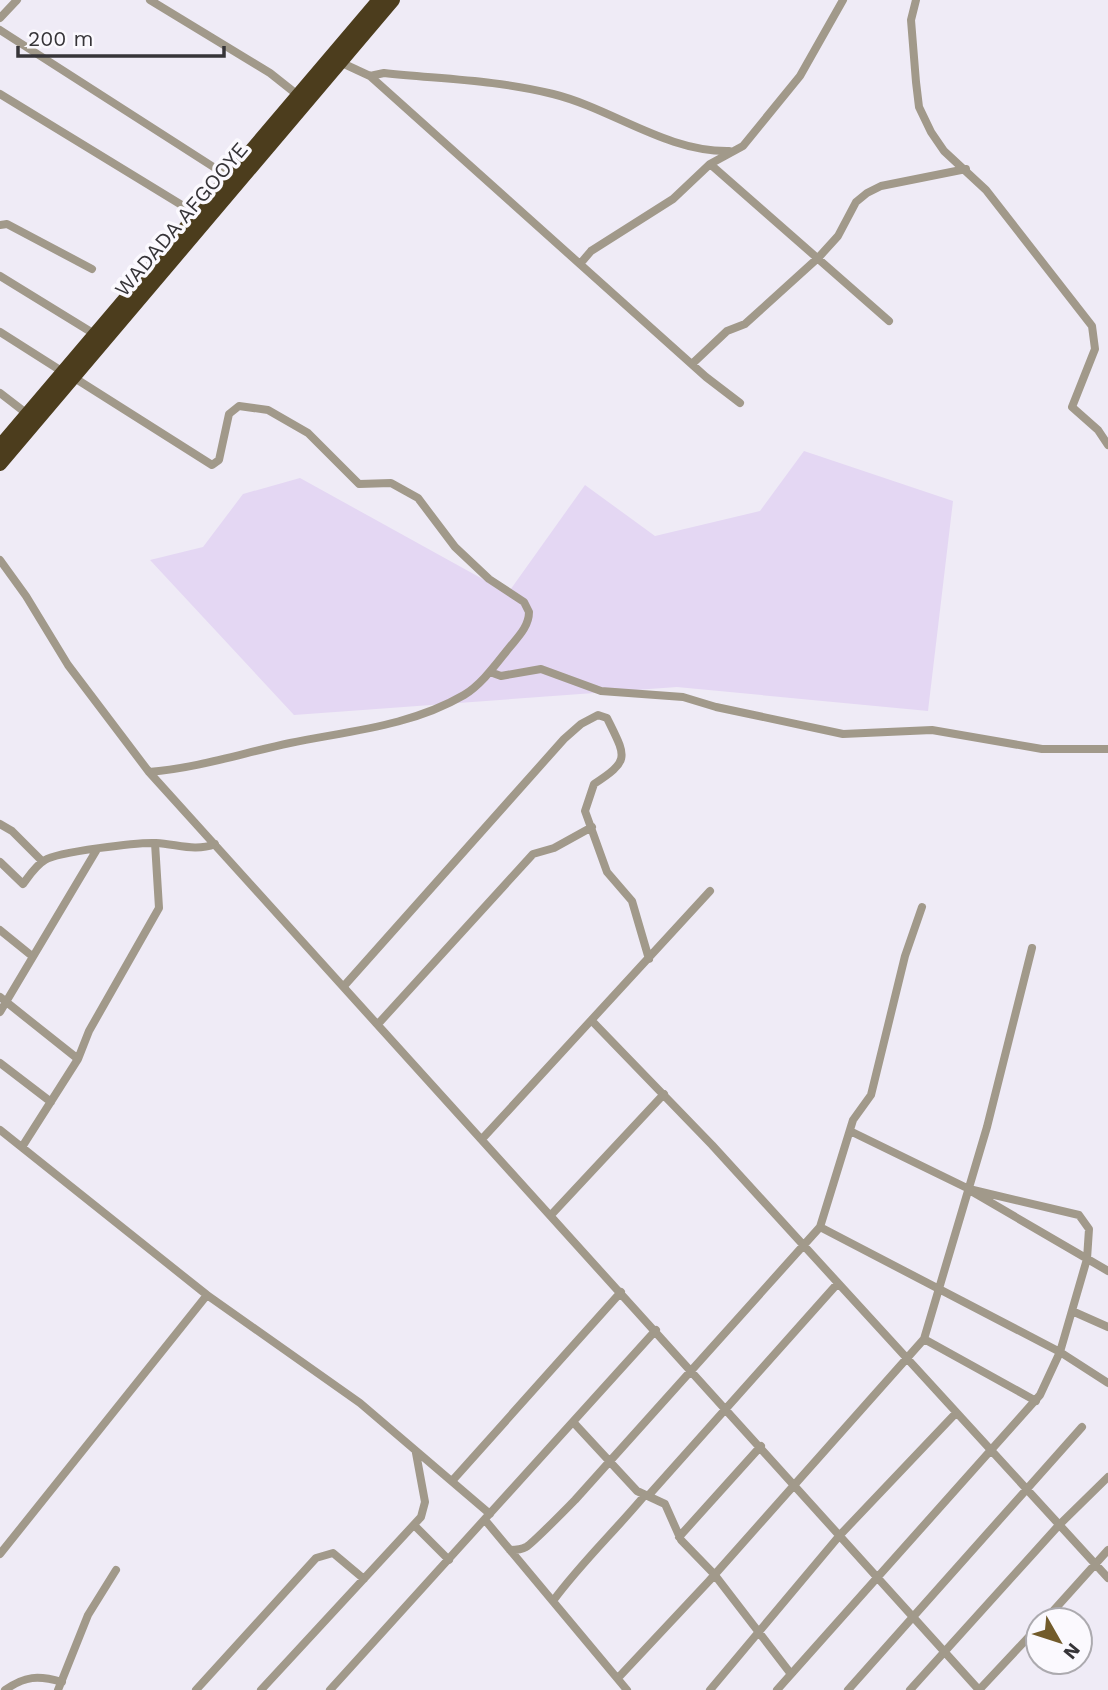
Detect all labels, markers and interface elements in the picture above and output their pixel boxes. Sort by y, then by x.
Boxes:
scale bar [18,14,224,58]
text: 200 m [28,26,94,51]
street label: WADADA AFGOOYE [109,137,253,301]
north arrow [1024,1606,1094,1676]
text: N [1058,1639,1085,1664]

